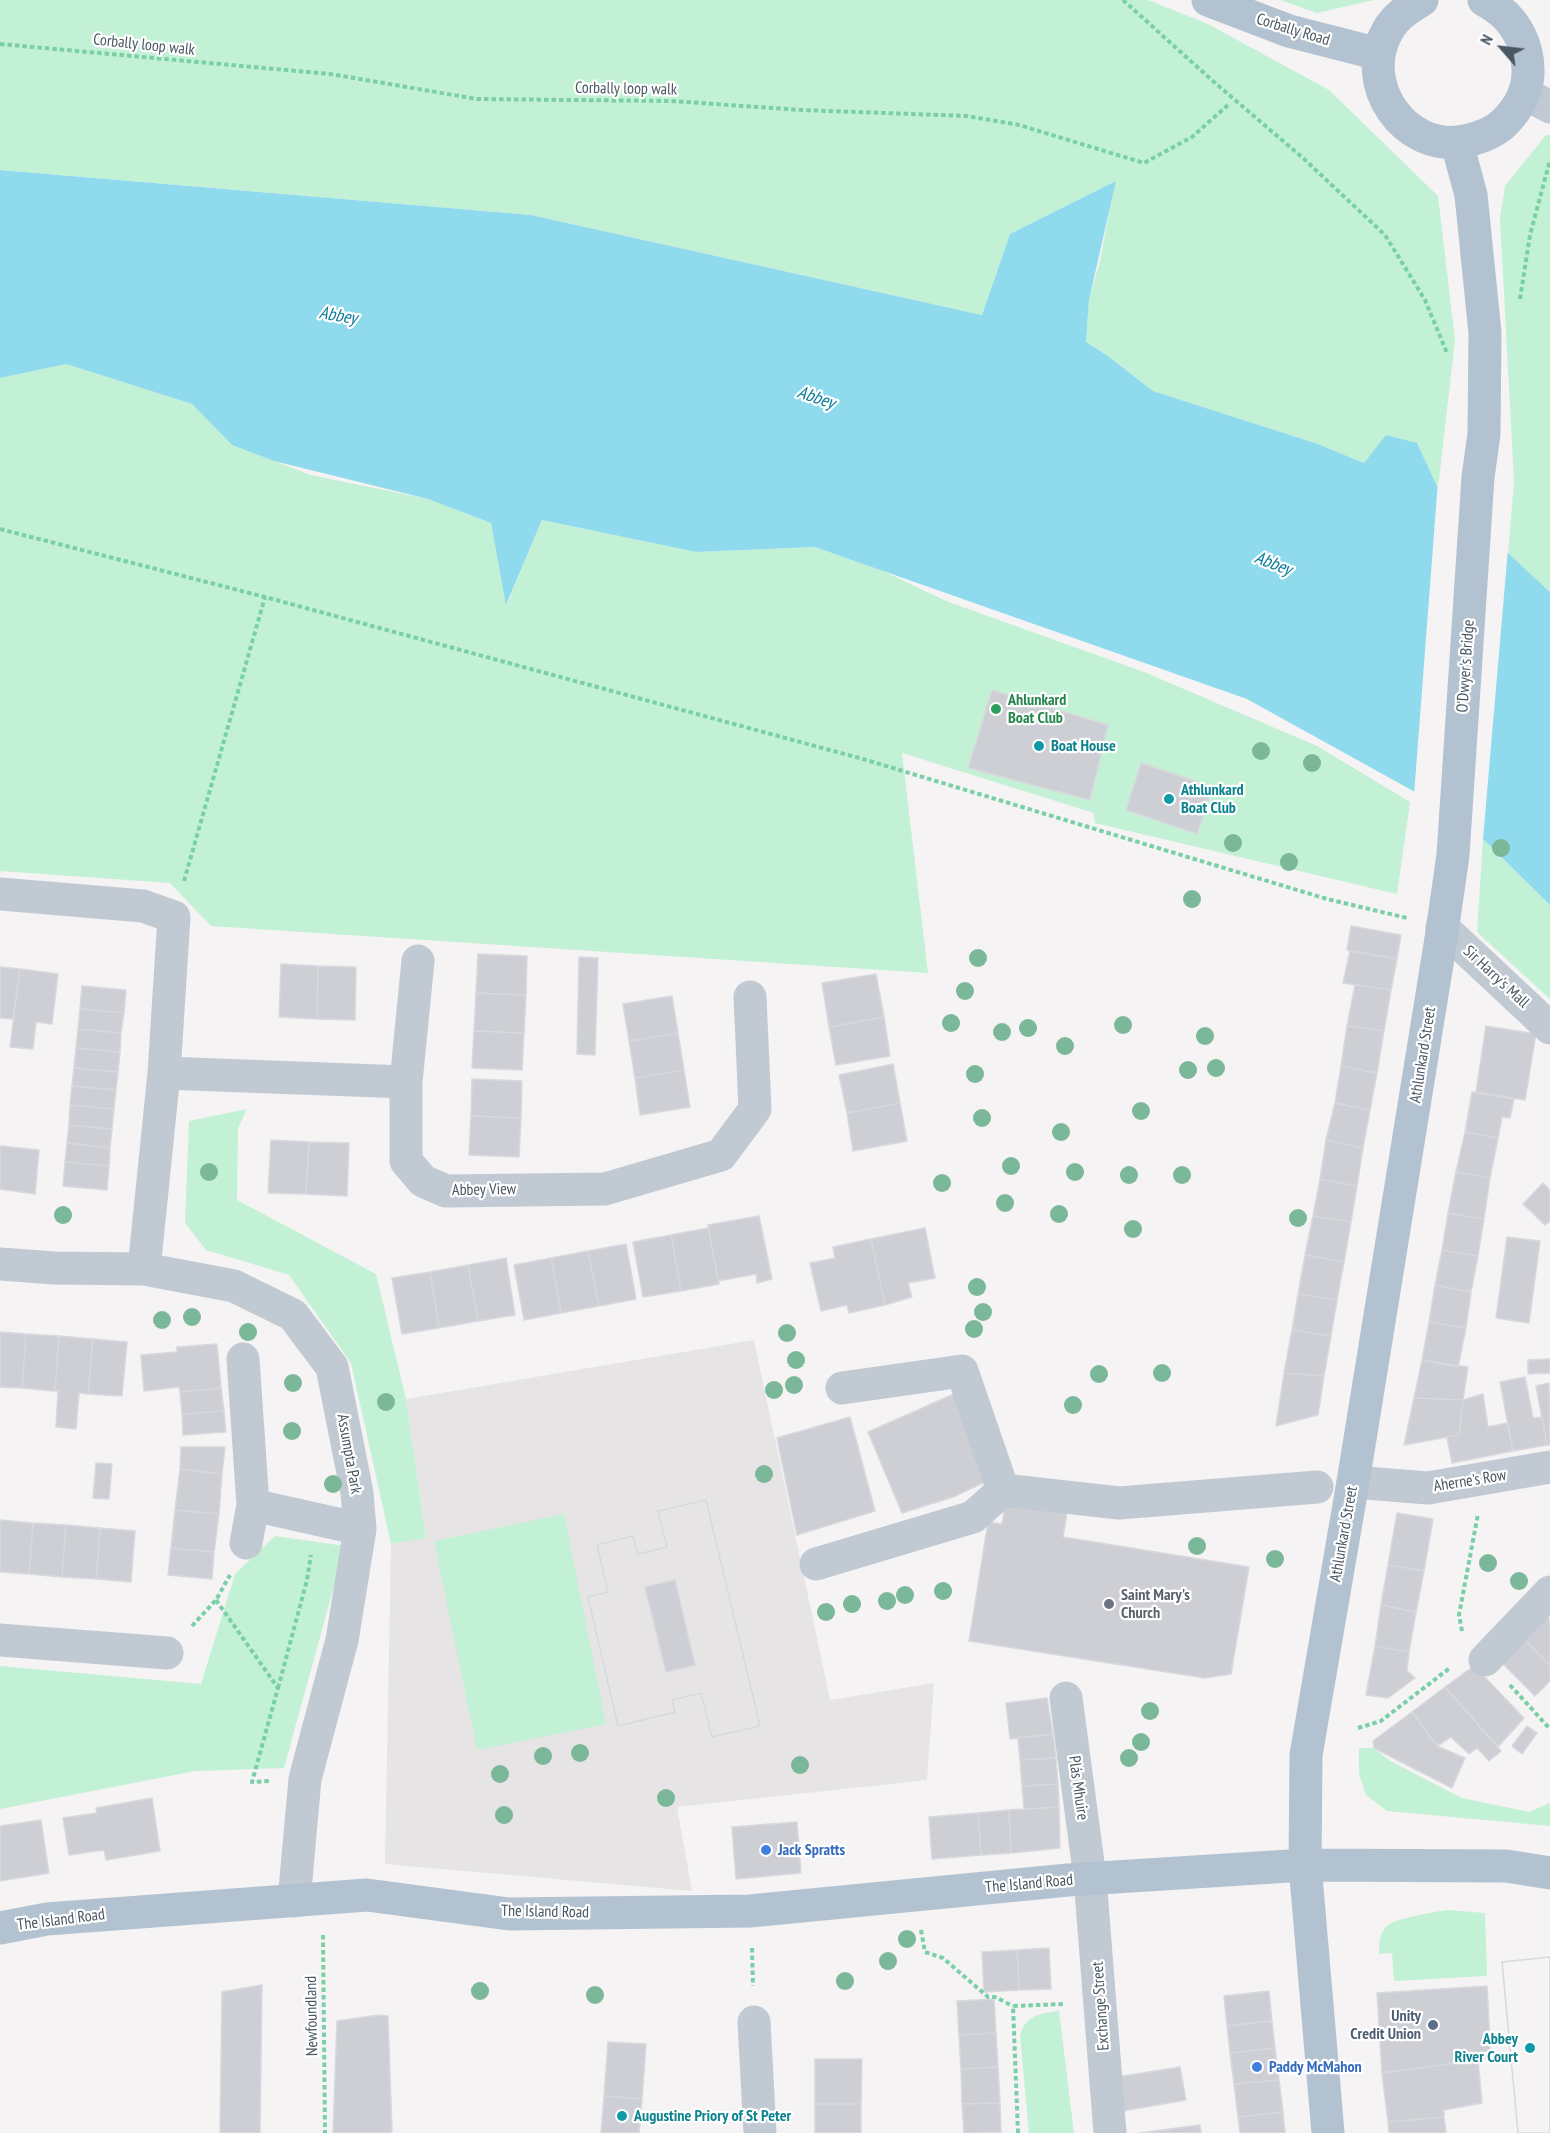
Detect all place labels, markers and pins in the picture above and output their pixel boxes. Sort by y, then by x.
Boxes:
place label: Ahlunkard Boat Club [1008,690,1066,728]
marker: Ahlunkard Boat Club [989,702,1003,716]
place label: Boat House [1051,736,1116,756]
marker: Boat House [1032,739,1046,753]
place label: Athlunkard Boat Club [1181,780,1244,818]
marker: Athlunkard Boat Club [1162,792,1176,806]
place label: Saint Mary's Church [1121,1585,1190,1623]
marker: Saint Mary's Church [1102,1597,1116,1611]
place label: Jack Spratts [778,1840,845,1860]
marker: Jack Spratts [759,1843,773,1857]
place label: Unity Credit Union [1350,2006,1421,2044]
marker: Unity Credit Union [1426,2018,1440,2032]
place label: Abbey River Court [1454,2029,1518,2067]
marker: Abbey River Court [1523,2041,1537,2055]
place label: Paddy McMahon [1269,2057,1362,2077]
marker: Paddy McMahon [1250,2060,1264,2074]
place label: Augustine Priory of St Peter [634,2106,791,2126]
marker: Augustine Priory of St Peter [615,2109,629,2123]

